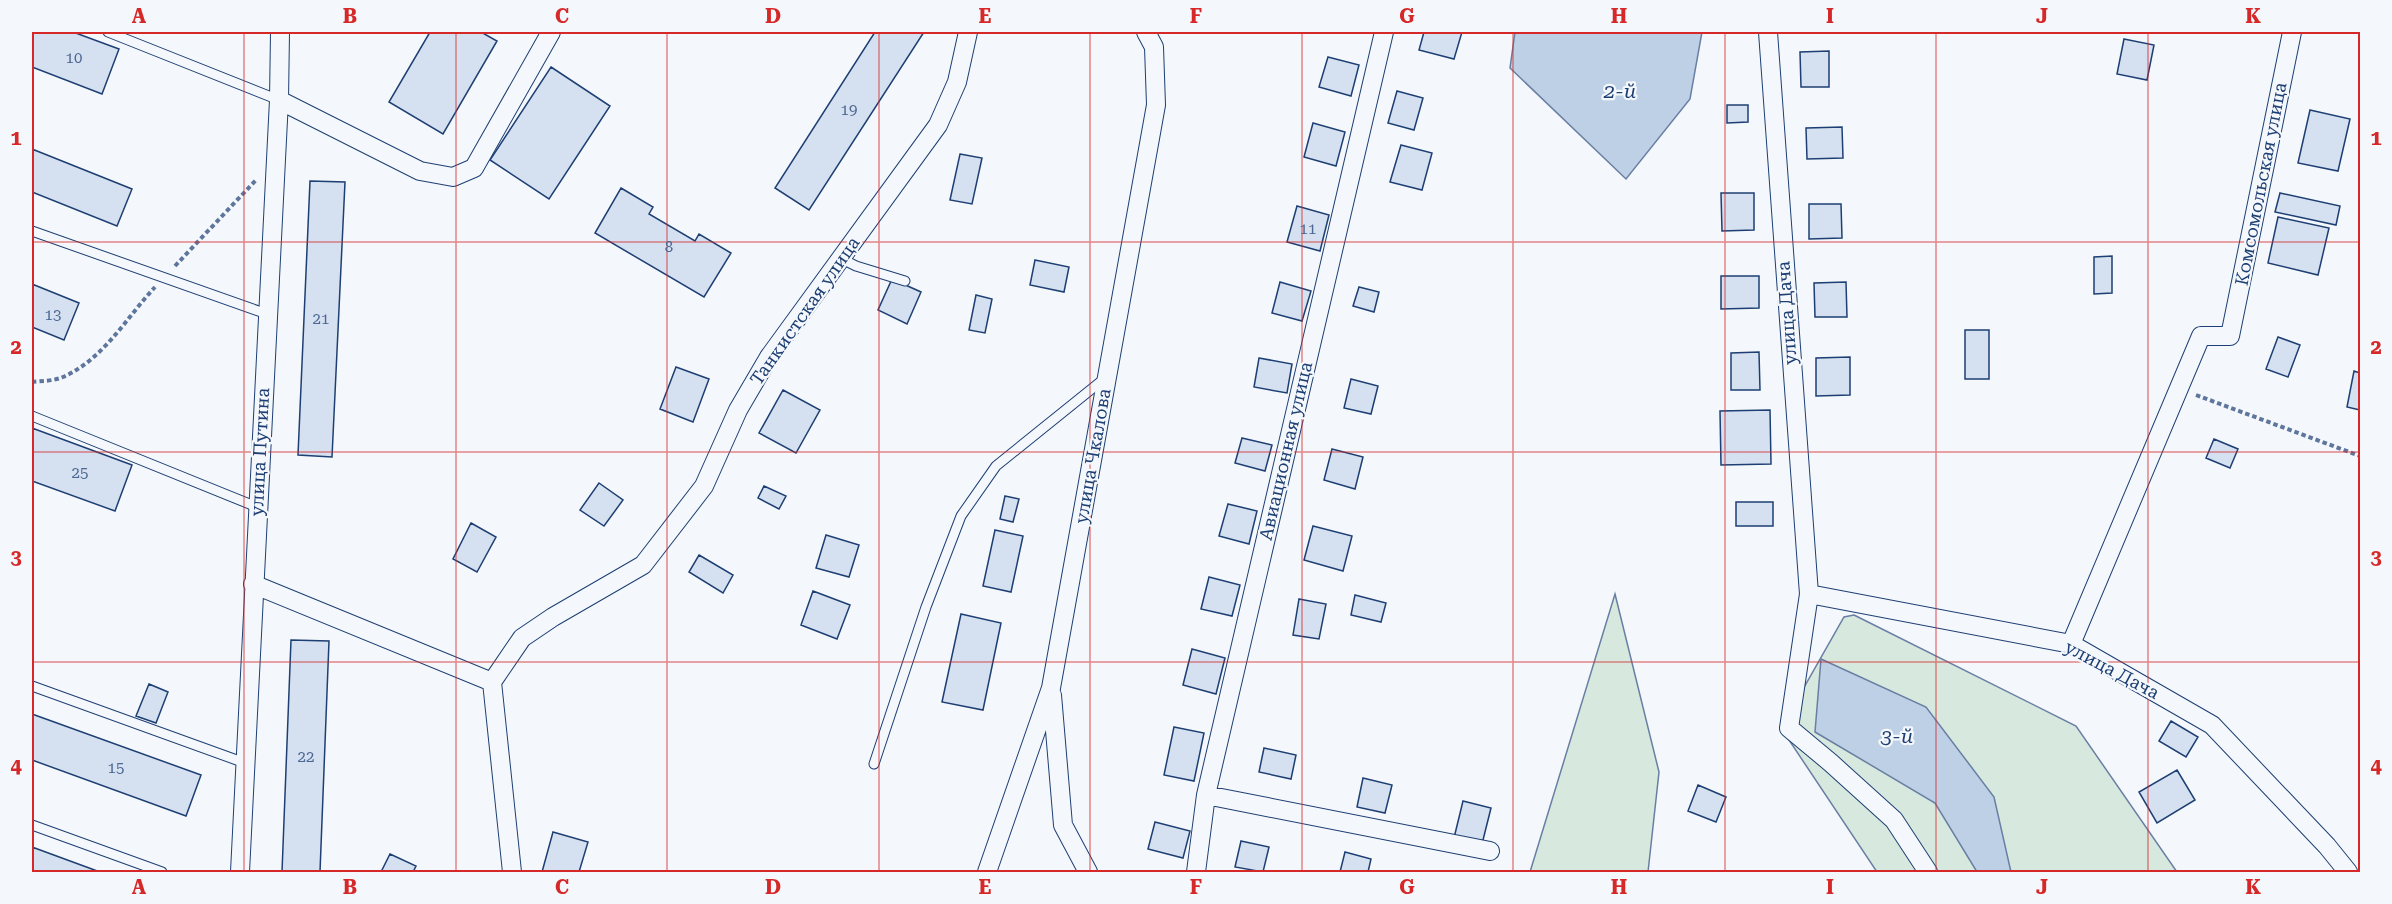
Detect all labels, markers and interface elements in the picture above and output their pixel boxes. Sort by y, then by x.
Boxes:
text: A [132,4,147,28]
text: B [343,4,357,28]
text: C [555,4,569,28]
text: D [765,4,781,28]
text: E [979,4,992,28]
text: F [1190,4,1202,28]
text: G [1399,4,1415,28]
text: H [1611,4,1627,28]
text: I [1826,4,1834,28]
text: J [2036,4,2048,28]
text: K [2245,4,2261,28]
house number: 10 [66,49,82,67]
water label: 2-й [1603,79,1636,103]
street label: Комсомольская улица [2230,80,2291,287]
house number: 19 [841,101,857,119]
text: 1 [10,126,22,150]
text: 1 [2370,126,2382,150]
house number: 11 [1300,220,1316,238]
street label: Танкистская улица [745,232,864,389]
house number: 8 [665,238,673,256]
street label: улица Дача [1772,260,1801,366]
house number: 13 [45,306,61,324]
house number: 21 [313,310,329,328]
text: 2 [10,335,22,359]
text: 2 [2370,335,2382,359]
street label: Авиационная улица [1255,359,1316,542]
street label: улица Чкалова [1070,386,1115,525]
street label: улица Путина [246,387,273,517]
house number: 25 [72,464,88,482]
text: 3 [10,545,22,569]
text: 3 [2370,545,2382,569]
street label: улица Дача [2061,636,2163,703]
water label: 3-й [1880,724,1913,748]
house number: 22 [298,748,314,766]
text: 4 [10,754,22,778]
text: 4 [2370,754,2382,778]
house number: 15 [108,759,124,777]
text: A [132,875,147,899]
text: B [343,875,357,899]
text: C [555,875,569,899]
text: D [765,875,781,899]
text: E [979,875,992,899]
text: F [1190,875,1202,899]
text: G [1399,875,1415,899]
text: H [1611,875,1627,899]
text: I [1826,875,1834,899]
text: J [2036,875,2048,899]
text: K [2245,875,2261,899]

